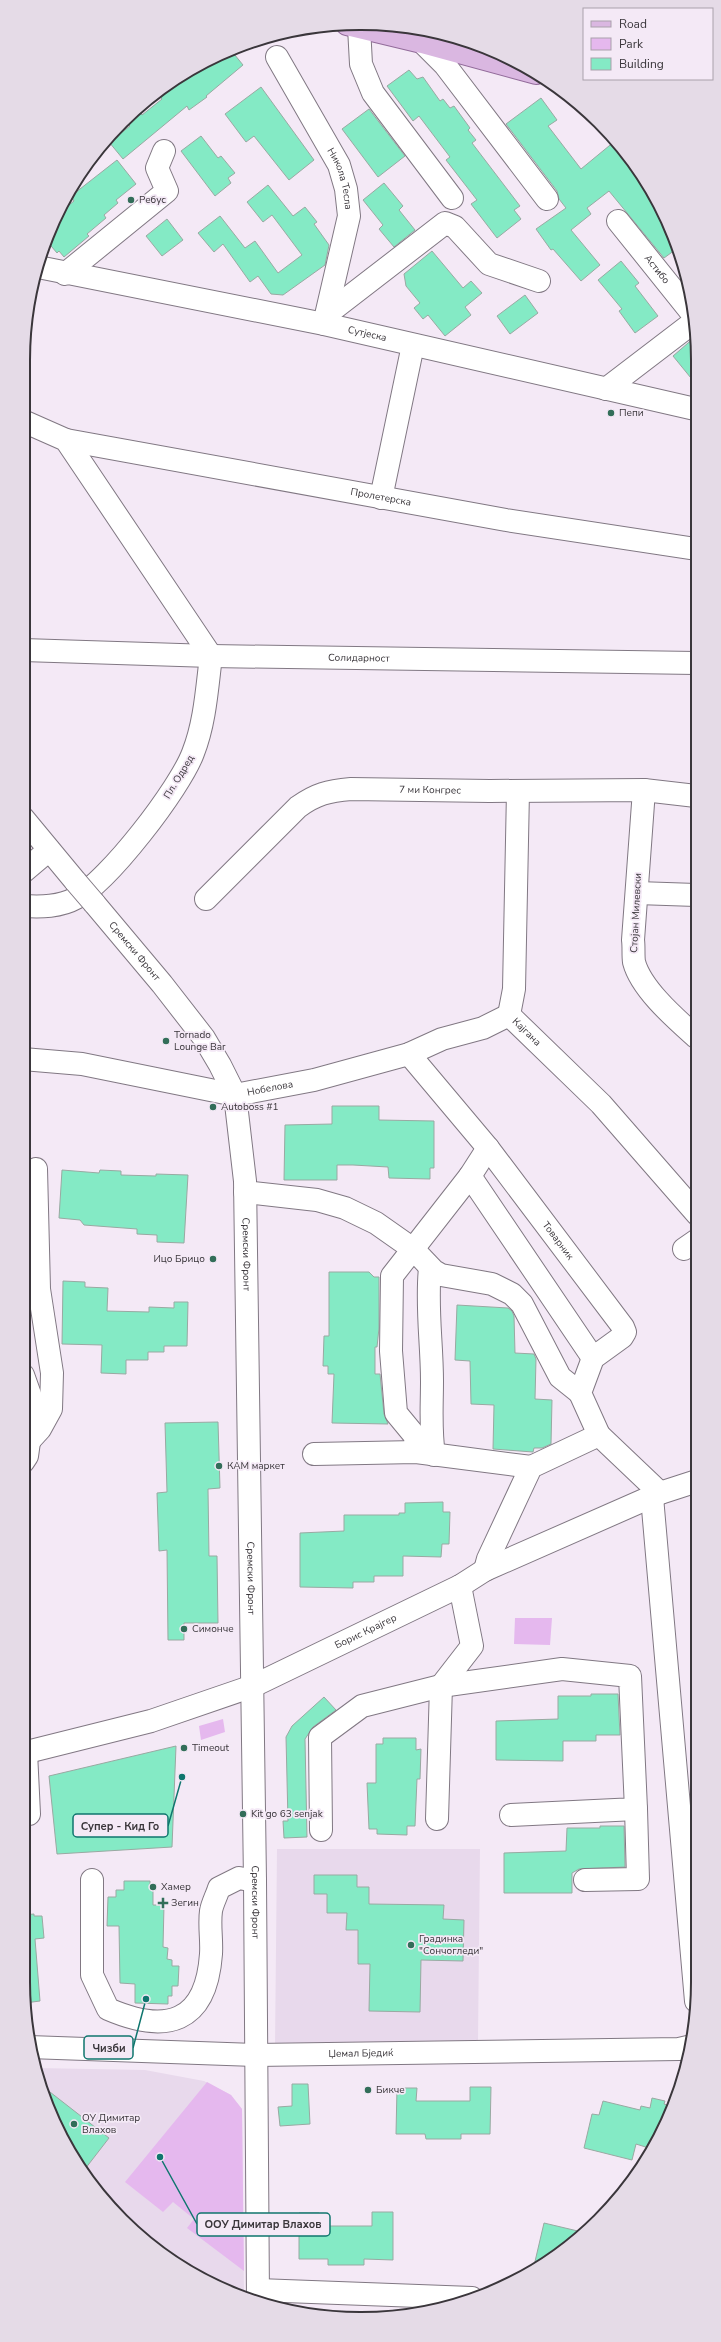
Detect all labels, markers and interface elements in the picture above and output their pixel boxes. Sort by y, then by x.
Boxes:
legend [583,8,713,80]
text: Road [619,16,647,32]
text: Park [619,36,644,52]
text: Building [619,56,664,72]
street label: Никола Тесла [324,145,355,210]
place label: Ребус [139,193,166,207]
marker: Ребус [126,195,136,205]
street label: Астибо [641,252,673,287]
street label: Сутјеска [346,323,388,345]
place label: Пепи [619,406,644,420]
marker: Пепи [606,408,616,418]
street label: Пролетерска [349,485,412,510]
street label: Солидарност [328,651,390,666]
street label: Пл. Одред [160,752,198,802]
street label: 7 ми Конгрес [399,783,461,798]
street label: Стојан Милевски [627,873,645,953]
street label: Сремски Фронт [106,919,164,984]
street label: Кајгана [509,1015,544,1049]
place label: Tornado Lounge Bar [174,1028,226,1054]
marker: Tornado Lounge Bar [161,1036,171,1046]
street label: Нобелова [246,1077,294,1100]
place label: Autoboss #1 [221,1100,279,1114]
marker: Autoboss #1 [208,1102,218,1112]
street label: Сремски Фронт [239,1217,254,1292]
street label: Товарник [539,1219,577,1263]
place label: Ицо Брицо [153,1252,205,1266]
marker: Ицо Брицо [208,1254,218,1264]
place label: КАМ маркет [227,1459,285,1473]
marker: КАМ маркет [214,1461,224,1471]
street label: Сремски Фронт [243,1541,258,1616]
street label: Борис Крајгер [332,1611,399,1652]
place label: Симонче [192,1622,234,1636]
marker: Симонче [179,1624,189,1634]
place label: Timeout [192,1741,229,1755]
marker: Timeout [179,1743,189,1753]
place label: Kit go 63 senjak [251,1807,324,1821]
marker: Kit go 63 senjak [238,1809,248,1819]
callout: Супер - Кид Го [73,1814,168,1837]
text: Супер - Кид Го [81,1819,159,1834]
street label: Сремски Фронт [248,1865,262,1940]
place label: Хамер [161,1880,191,1894]
marker: Хамер [148,1882,158,1892]
place label: Зегин [171,1896,199,1910]
marker: Зегин [158,1898,168,1908]
place label: Градинка "Сончогледи" [419,1932,483,1958]
marker: Градинка "Сончогледи" [406,1940,416,1950]
callout: Чизби [84,2036,133,2059]
text: Чизби [92,2041,126,2056]
street label: Џемал Бједиќ [328,2046,394,2061]
place label: Бикче [376,2083,405,2097]
marker: Бикче [363,2085,373,2095]
place label: ОУ Димитар Влахов [82,2111,140,2137]
marker: ОУ Димитар Влахов [69,2119,79,2129]
callout: ООУ Димитар Влахов [197,2213,330,2236]
text: ООУ Димитар Влахов [204,2217,322,2232]

